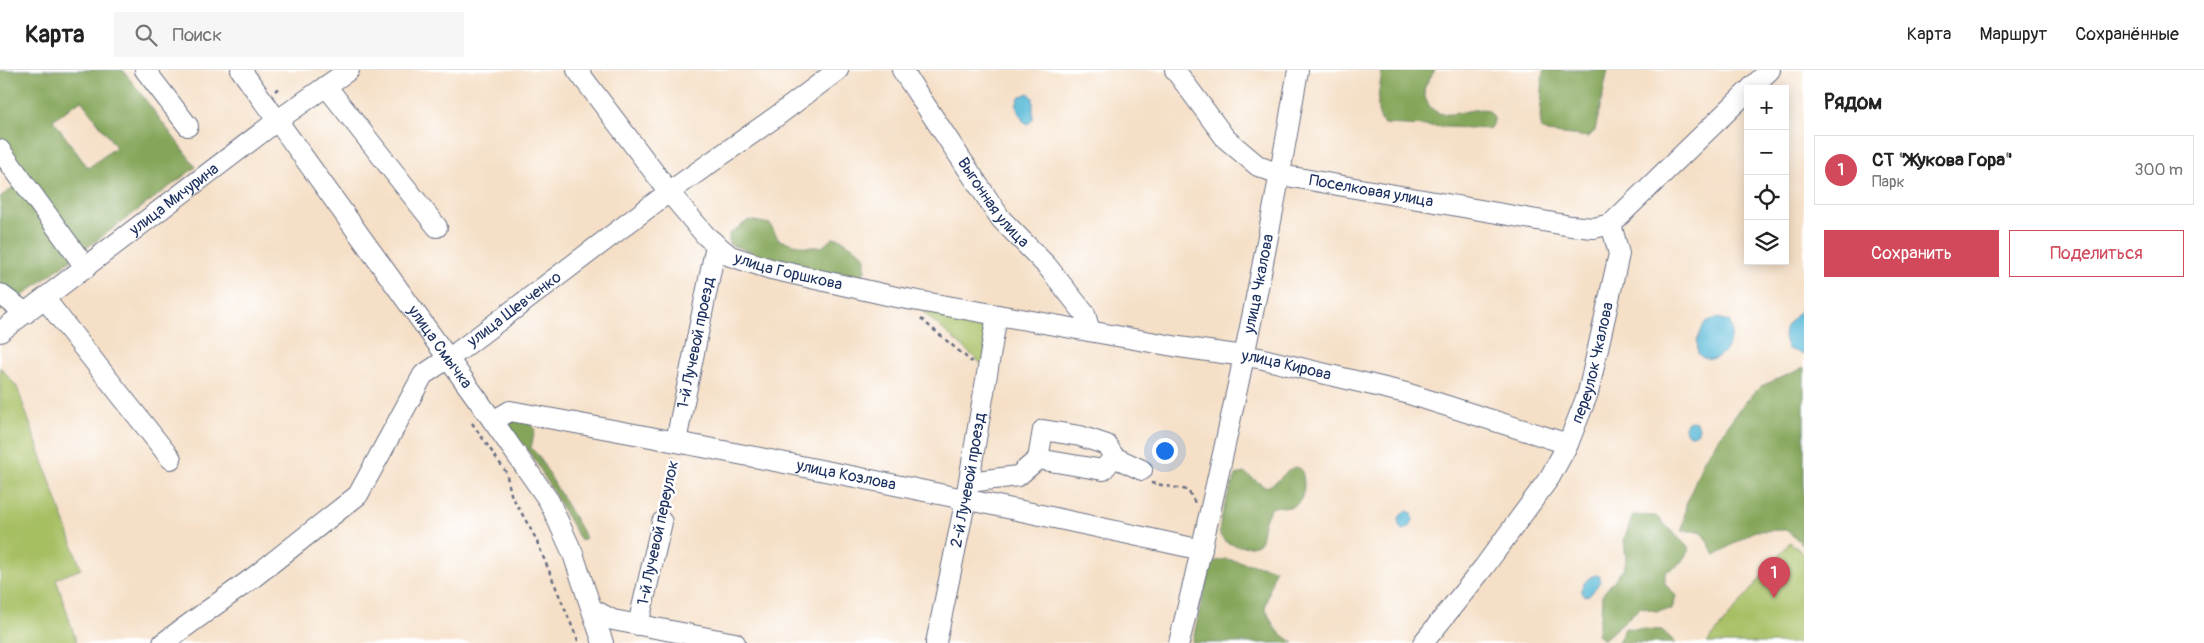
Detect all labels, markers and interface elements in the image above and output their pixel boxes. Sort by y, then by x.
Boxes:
search box [114,12,464,57]
text: Карта [25,20,84,49]
icon: search [132,21,160,49]
text: Поиск [172,23,222,47]
text: Карта [1907,23,1951,46]
text: Маршрут [1979,23,2047,46]
text: Сохранённые [2075,23,2179,46]
map controls [1744,85,1789,265]
button: + [1744,85,1789,130]
text: Рядом [1824,89,1882,116]
button: − [1744,130,1789,175]
text: СТ "Жукова Гора" [1872,148,2013,172]
street label: Выгонная улица [953,154,1033,252]
street label: улица Мичурина [125,159,223,240]
text: 1 [1838,160,1844,180]
text: 300 m [2135,160,2183,180]
street label: Поселковая улица [1308,170,1435,212]
text: Парк [1872,172,1905,192]
button: locate [1744,175,1789,220]
button: layers [1744,220,1789,265]
button: Сохранить [1824,230,1999,277]
button: Поделиться [2009,230,2184,277]
street label: улица Чкалова [1239,232,1278,336]
street label: улица Горшкова [731,248,844,295]
street label: улица Шевченко [462,267,566,352]
street label: 1-й Лучевой проезд [673,275,719,411]
street label: переулок Чкалова [1567,300,1618,426]
street label: улица Смычка [403,301,477,393]
street label: улица Кирова [1239,346,1333,385]
street label: 2-й Лучевой проезд [946,411,990,549]
your location [1152,438,1178,464]
street label: улица Козлова [794,455,898,495]
street label: 1-й Лучевой переулок [633,459,683,607]
pin: 1 [1758,557,1790,598]

